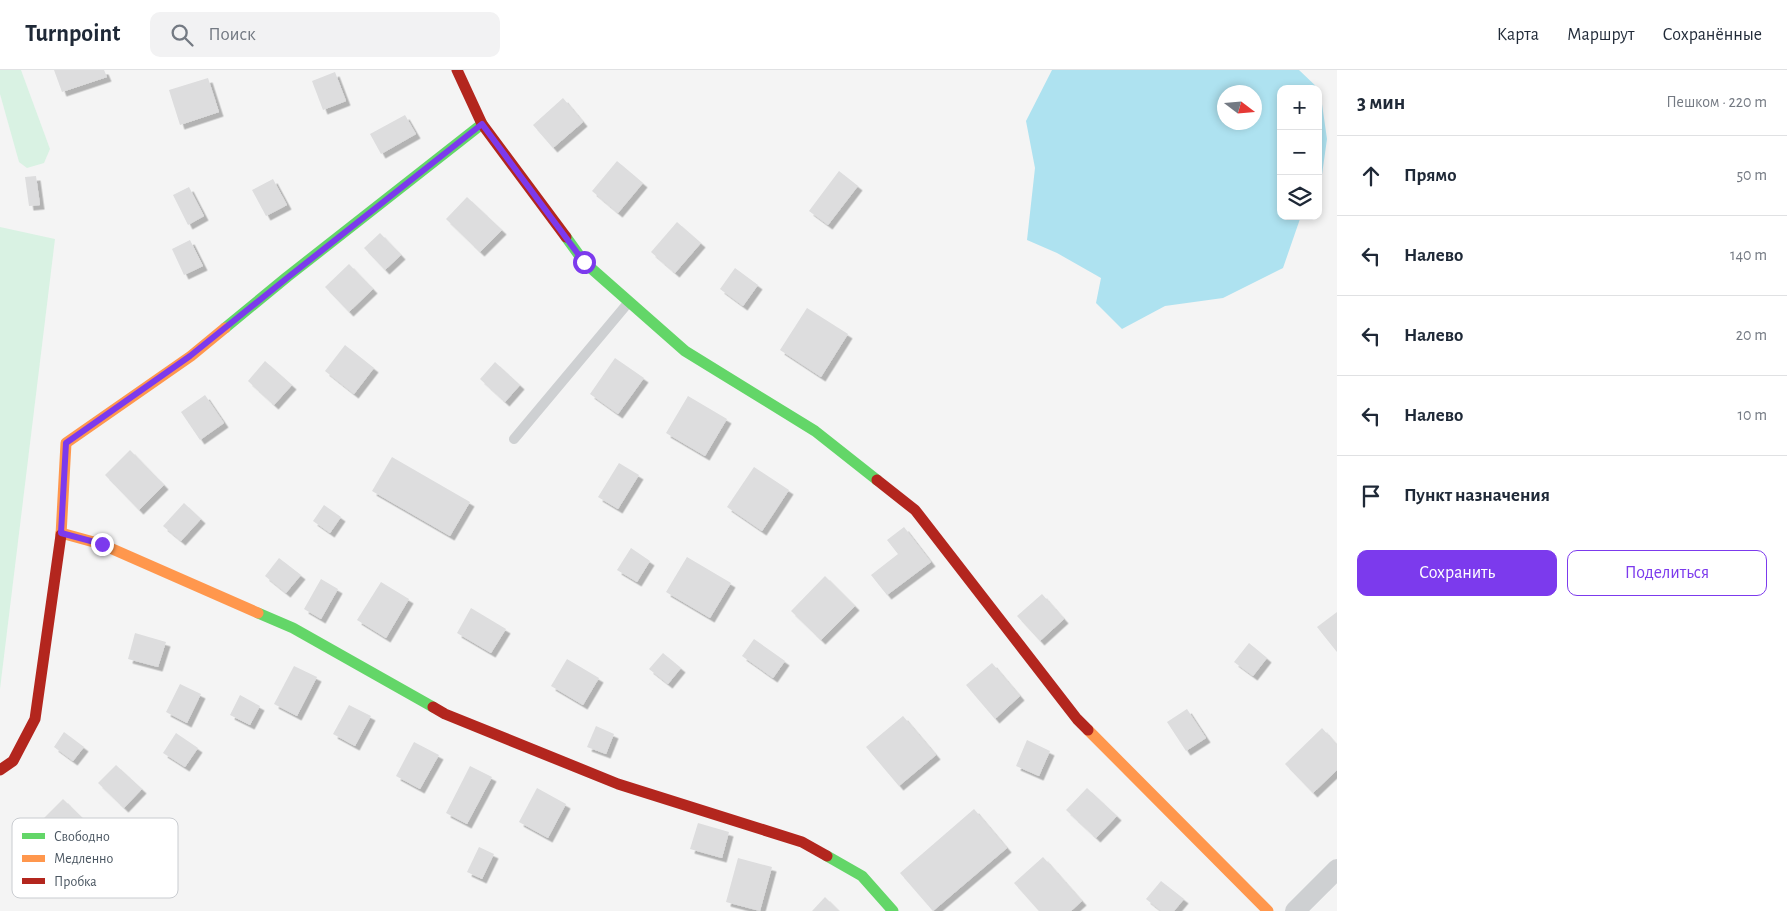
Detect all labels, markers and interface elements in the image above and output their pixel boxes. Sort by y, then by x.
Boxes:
search box [150,12,500,57]
icon: search [168,21,196,49]
text: Turnpoint [25,22,120,46]
text: Поиск [208,25,256,44]
text: Карта [1497,26,1539,44]
text: Маршрут [1567,26,1635,44]
text: Сохранённые [1663,26,1762,44]
north arrow [1217,85,1262,130]
map controls [1277,85,1322,220]
button: + [1277,85,1322,130]
text: 3 мин [1357,92,1405,113]
text: Пешком · 220 m [1666,94,1767,110]
button: − [1277,130,1322,175]
icon: ahead [1357,162,1385,190]
text: Прямо [1404,166,1457,185]
text: 50 m [1736,167,1767,183]
button: layers [1277,175,1322,220]
icon: left [1357,242,1385,270]
text: Налево [1404,246,1463,265]
text: 140 m [1730,247,1767,263]
route start [573,251,596,274]
icon: left [1357,322,1385,350]
text: Налево [1404,326,1463,345]
text: 20 m [1736,327,1767,343]
icon: left [1357,402,1385,430]
text: Налево [1404,406,1463,425]
text: 10 m [1738,407,1767,423]
icon: arrive [1357,482,1385,510]
text: Пункт назначения [1404,486,1550,505]
route end [91,533,114,556]
button: Сохранить [1357,550,1557,596]
button: Поделиться [1567,550,1767,596]
legend [12,818,178,898]
text: Свободно [54,830,110,844]
text: Медленно [54,852,113,866]
text: Пробка [54,875,97,889]

